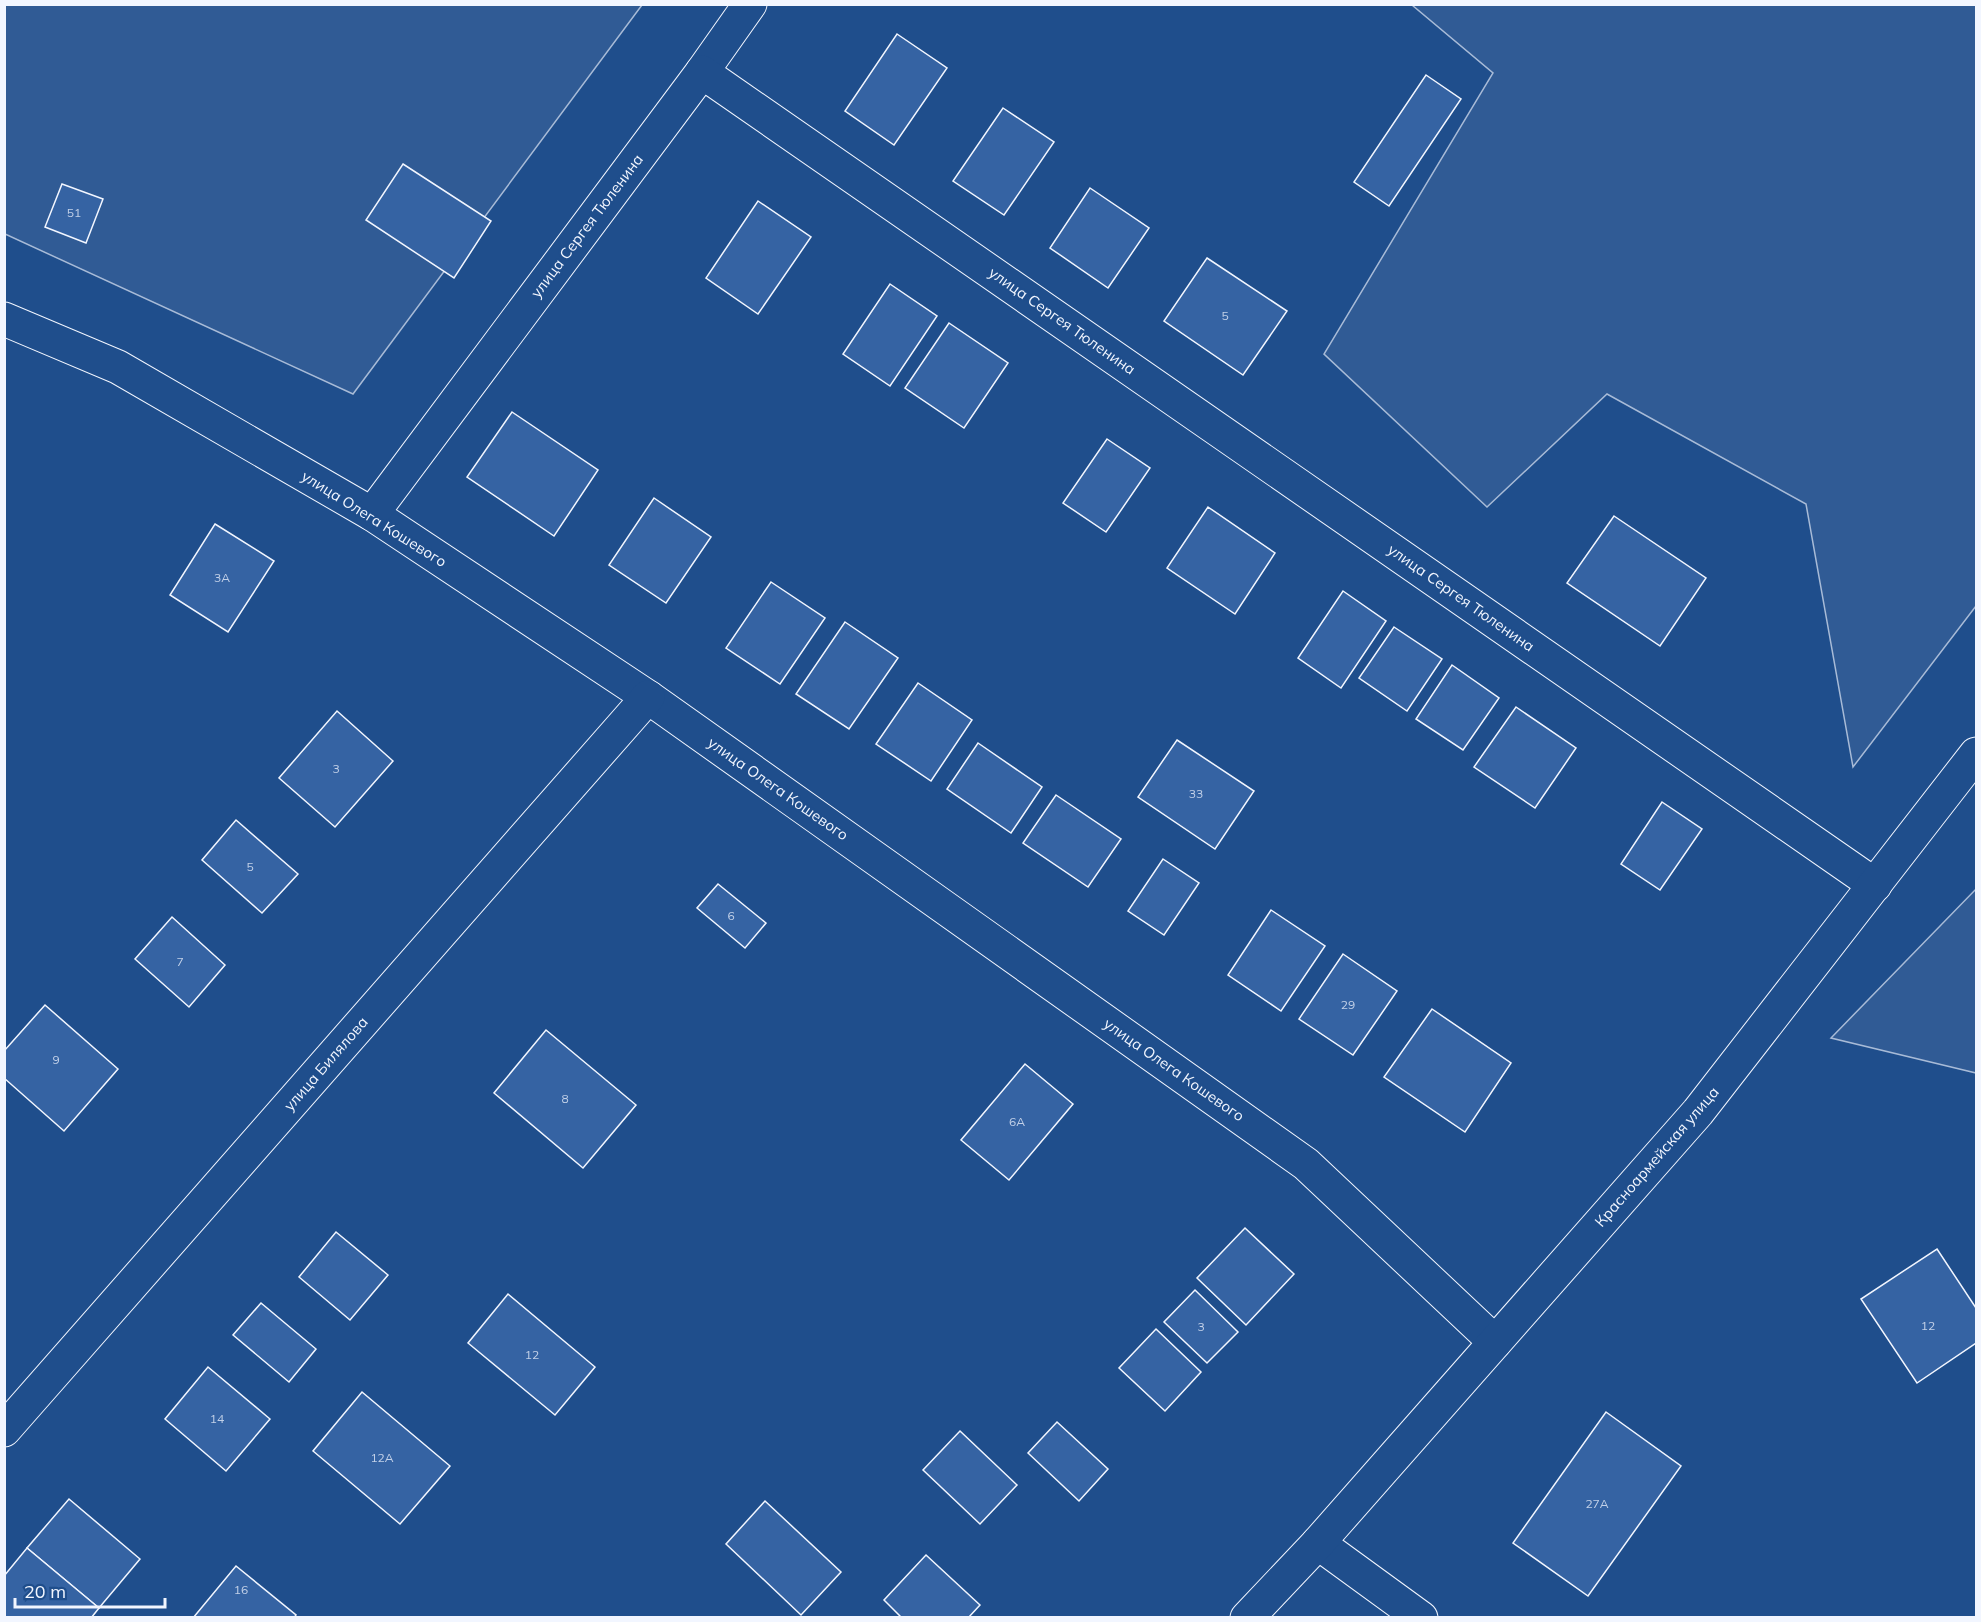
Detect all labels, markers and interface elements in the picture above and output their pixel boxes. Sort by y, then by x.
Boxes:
street label: улица Сергея Тюленина [526,150,647,301]
house number: 51 [67,205,81,220]
street label: улица Сергея Тюленина [985,263,1139,379]
house number: 5 [1221,308,1229,323]
street label: улица Олега Кошевого [298,466,450,571]
street label: улица Сергея Тюленина [1384,540,1538,656]
house number: 3А [214,570,230,585]
street label: улица Олега Кошевого [704,733,852,844]
house number: 3 [332,761,340,776]
house number: 33 [1189,786,1203,801]
house number: 5 [246,859,254,874]
house number: 6 [727,908,735,923]
house number: 7 [176,954,184,969]
house number: 29 [1341,997,1355,1012]
street label: улица Билялова [279,1013,372,1115]
street label: улица Олега Кошевого [1100,1014,1248,1125]
house number: 9 [52,1052,60,1067]
street label: Красноармейская улица [1591,1083,1723,1231]
house number: 8 [561,1091,569,1106]
house number: 6А [1009,1114,1025,1129]
house number: 12 [1921,1318,1935,1333]
house number: 3 [1197,1319,1205,1334]
house number: 12 [525,1347,539,1362]
house number: 14 [210,1411,224,1426]
house number: 12А [370,1450,394,1465]
house number: 27А [1585,1496,1609,1511]
scale bar [15,1571,165,1609]
text: 20 m [24,1580,66,1603]
house number: 16 [234,1582,248,1597]

